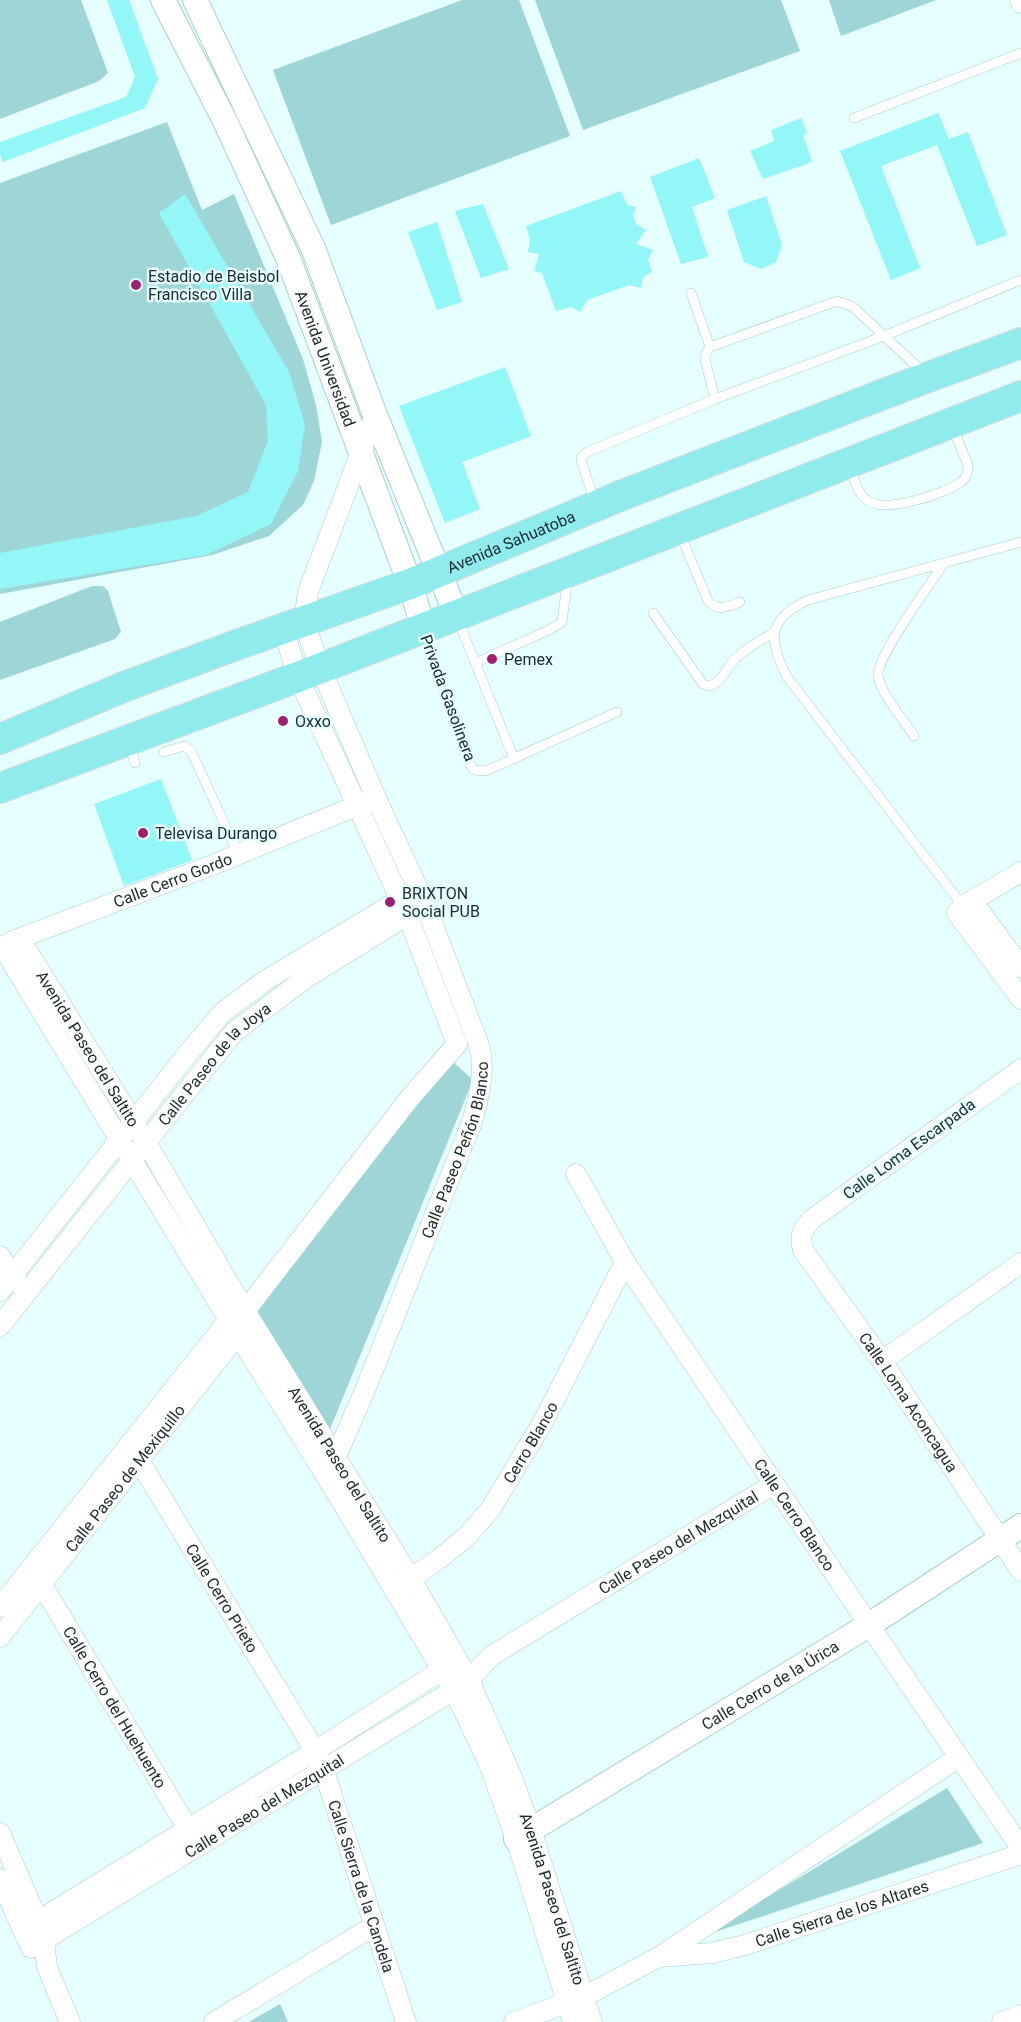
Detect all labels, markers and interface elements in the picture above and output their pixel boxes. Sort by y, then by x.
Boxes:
place label: Estadio de Beisbol Francisco Villa [148,267,279,304]
marker: Estadio de Beisbol Francisco Villa [129,278,143,292]
street label: Avenida Universidad [291,288,360,429]
street label: Avenida Sahuatoba [444,506,578,577]
street label: Privada Gasolinera [416,632,480,764]
place label: Pemex [504,650,553,669]
marker: Pemex [485,652,499,666]
place label: Oxxo [295,712,331,731]
marker: Oxxo [276,714,290,728]
place label: Televisa Durango [155,824,277,843]
marker: Televisa Durango [136,826,150,840]
street label: Calle Cerro Gordo [111,849,235,911]
place label: BRIXTON Social PUB [402,884,480,921]
marker: BRIXTON Social PUB [383,895,397,909]
street label: Avenida Paseo del Saltito [32,967,144,1130]
street label: Calle Paseo de la Joya [154,998,274,1129]
street label: Calle Paseo Peñón Blanco [417,1061,491,1241]
street label: Calle Loma Escarpada [839,1095,979,1203]
street label: Calle Loma Aconcagua [855,1329,962,1476]
street label: Avenida Paseo del Saltito [285,1383,395,1546]
street label: Cerro Blanco [499,1398,561,1487]
street label: Calle Paseo de Mexiquillo [61,1401,189,1556]
street label: Calle Cerro Blanco [750,1455,839,1574]
street label: Calle Paseo del Mezquital [595,1487,761,1598]
street label: Calle Cerro Prieto [182,1540,263,1656]
street label: Calle Cerro del Huehuento [59,1622,171,1791]
street label: Calle Cerro de la Úrica [698,1636,842,1734]
street label: Calle Paseo del Mezquital [181,1750,347,1862]
street label: Calle Sierra de la Candela [325,1797,399,1975]
street label: Avenida Paseo del Saltito [516,1810,589,1987]
street label: Calle Sierra de los Altares [753,1876,931,1951]

